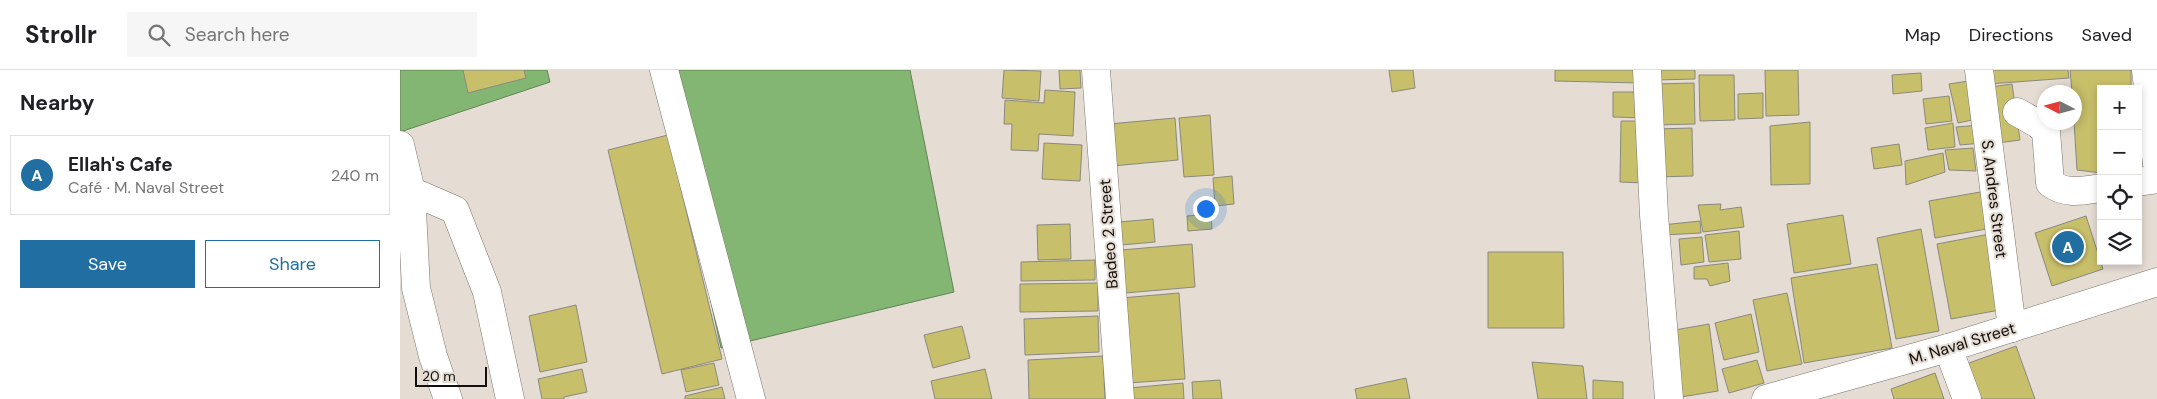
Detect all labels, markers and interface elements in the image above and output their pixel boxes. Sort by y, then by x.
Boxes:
search box [127,12,477,57]
text: Strollr [25,19,97,50]
icon: search [145,21,173,49]
text: Search here [185,22,290,47]
text: Map [1905,23,1941,47]
text: Directions [1969,23,2054,47]
text: Saved [2082,23,2132,47]
north arrow [2037,85,2082,130]
map controls [2097,85,2142,265]
button: + [2097,85,2142,130]
text: Nearby [20,89,94,117]
button: − [2097,130,2142,175]
street label: S. Andres Street [1977,139,2012,259]
text: Ellah's Cafe [68,152,173,177]
text: A [31,165,43,186]
text: 240 m [331,165,379,186]
button: locate [2097,175,2142,220]
text: Café · M. Naval Street [68,177,224,198]
street label: Badeo 2 Street [1094,178,1123,290]
your location [1193,196,1219,222]
button: layers [2097,220,2142,265]
pin: A [2052,228,2084,266]
button: Save [20,240,195,288]
button: Share [205,240,380,288]
street label: M. Naval Street [1906,317,2018,370]
scale bar [415,364,488,387]
text: 20 m [422,367,456,385]

